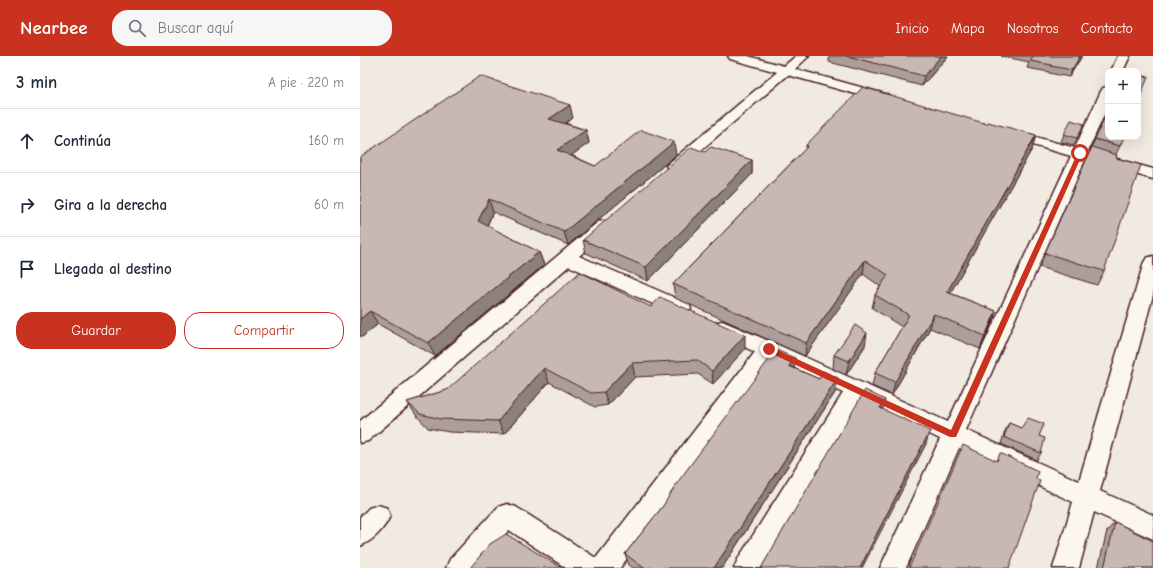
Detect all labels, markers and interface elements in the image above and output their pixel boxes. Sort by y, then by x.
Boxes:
search box [112,10,392,46]
text: Nearbee [20,17,88,39]
icon: search [126,17,148,39]
text: Buscar aquí [158,19,233,37]
text: Inicio [895,20,929,37]
text: Mapa [951,20,985,37]
text: Nosotros [1007,20,1059,37]
text: Contacto [1081,20,1133,37]
map controls [1105,68,1141,140]
button: + [1105,68,1141,104]
text: 3 min [16,73,57,92]
text: A pie · 220 m [268,75,344,90]
button: − [1105,104,1141,140]
icon: ahead [16,130,38,152]
text: Continúa [54,132,111,150]
text: 160 m [309,133,344,148]
route start [1071,144,1089,162]
icon: right [16,194,38,216]
text: Gira a la derecha [54,196,167,214]
text: 60 m [314,197,344,212]
icon: arrive [16,258,38,280]
text: Llegada al destino [54,260,172,278]
button: Guardar [16,312,176,349]
button: Compartir [184,312,344,349]
route end [760,340,778,358]

